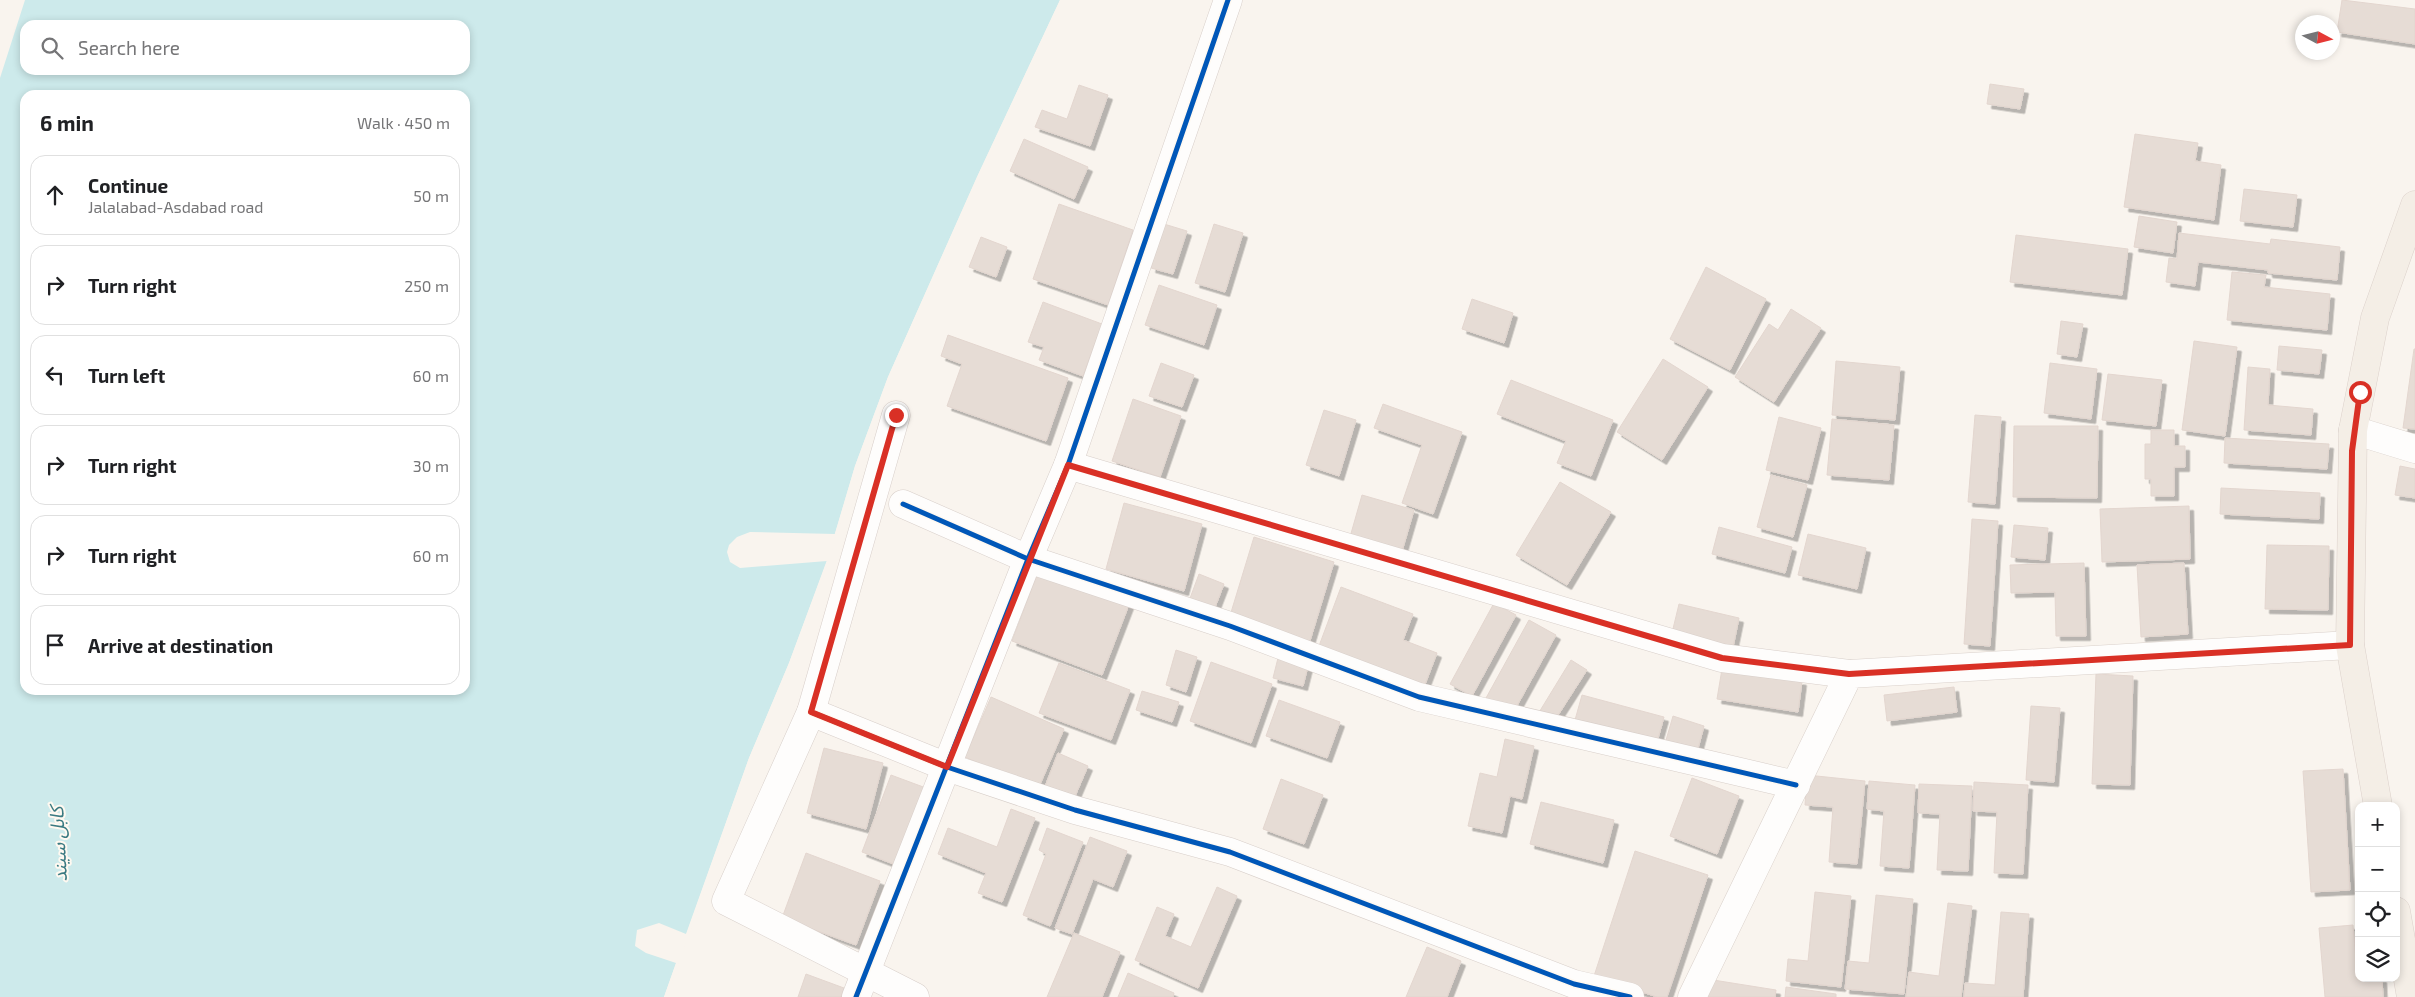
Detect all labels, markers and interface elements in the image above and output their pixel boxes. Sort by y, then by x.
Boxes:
north arrow [2295,15,2340,60]
search box [20,20,470,75]
icon: search [38,34,66,62]
text: Search here [78,36,180,59]
text: 6 min [40,110,94,135]
text: Walk · 450 m [357,113,450,132]
text: Continue [88,174,168,197]
icon: ahead [41,181,69,209]
text: 50 m [413,186,449,205]
text: Jalalabad-Asdabad road [88,197,263,216]
icon: right [41,271,69,299]
text: Turn right [88,274,176,297]
text: 250 m [404,276,449,295]
icon: left [41,361,69,389]
text: Turn left [88,364,165,387]
text: 60 m [413,366,449,385]
route start [2349,381,2372,404]
route end [885,404,908,427]
icon: right [41,451,69,479]
text: Turn right [88,454,176,477]
text: 30 m [413,456,449,475]
icon: right [41,541,69,569]
text: Turn right [88,544,176,567]
text: 60 m [413,546,449,565]
icon: arrive [41,631,69,659]
text: Arrive at destination [88,634,273,657]
water label: کابل سيند [44,802,72,882]
map controls [2355,802,2400,982]
button: + [2355,802,2400,847]
button: − [2355,847,2400,892]
button: locate [2355,892,2400,937]
button: layers [2355,937,2400,982]

